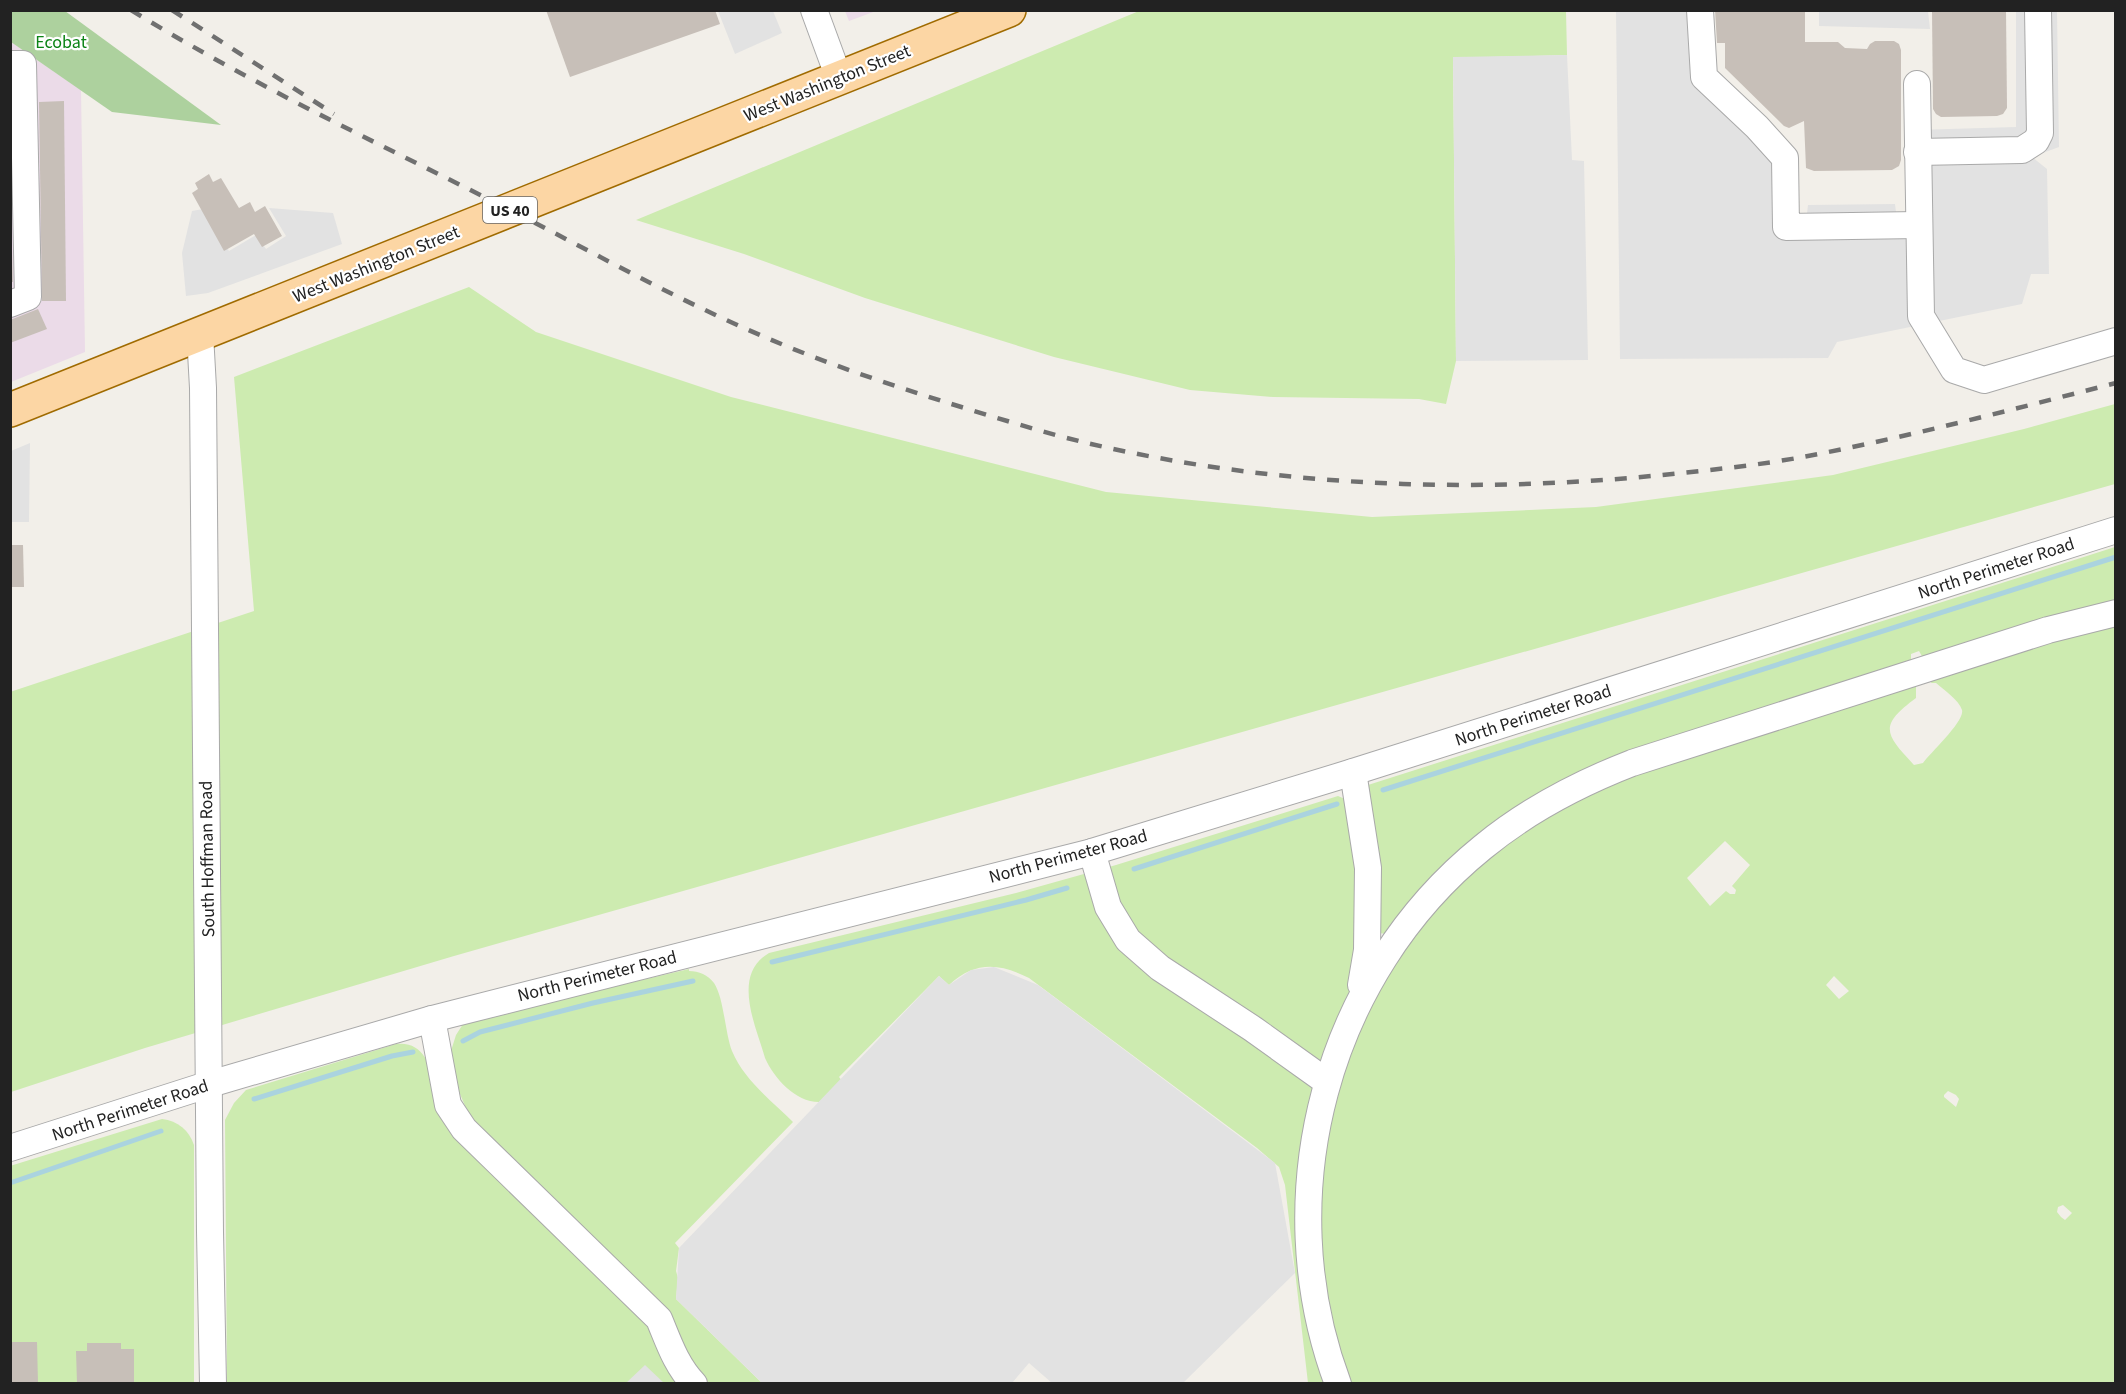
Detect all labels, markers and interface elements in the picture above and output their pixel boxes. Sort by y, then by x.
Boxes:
park label: Ecobat [35,30,87,55]
street label: West Washington Street [740,39,914,128]
road number: US 40 [483,197,537,223]
street label: West Washington Street [289,220,463,309]
street label: North Perimeter Road [1915,531,2078,606]
street label: North Perimeter Road [1452,678,1615,753]
street label: South Hoffman Road [194,781,221,937]
street label: North Perimeter Road [986,823,1150,890]
street label: North Perimeter Road [515,945,679,1008]
street label: North Perimeter Road [49,1073,212,1148]

